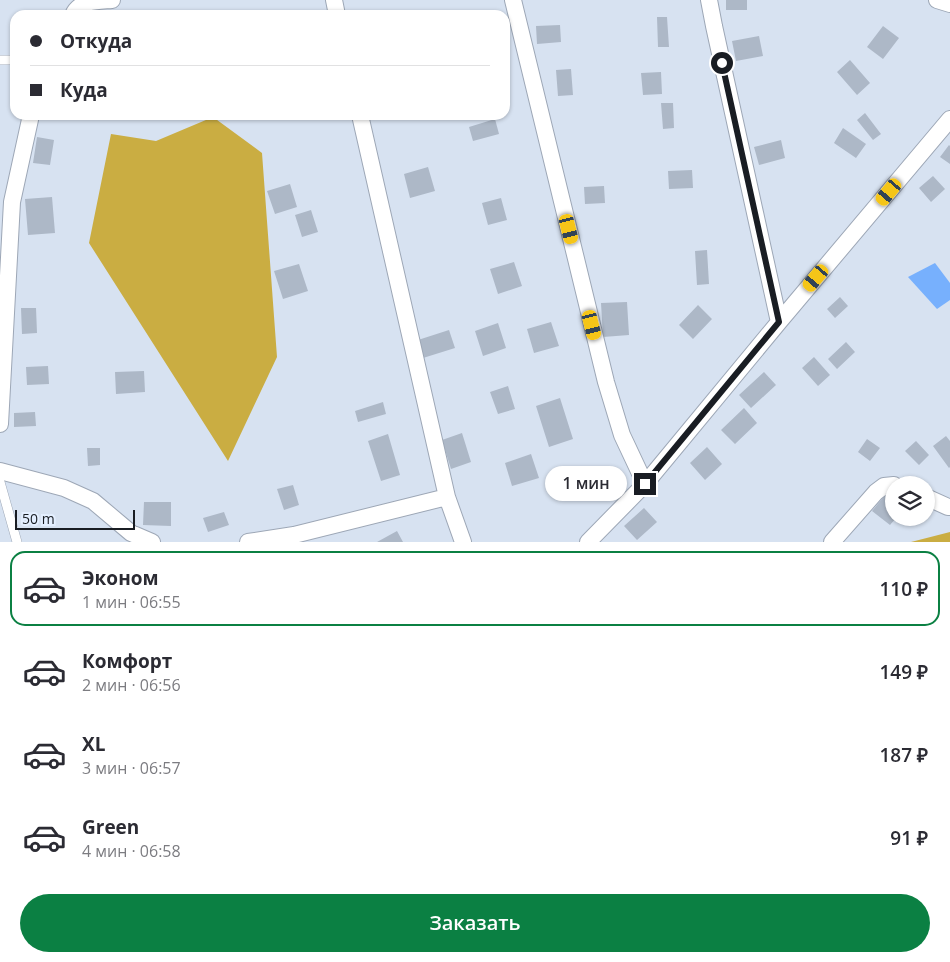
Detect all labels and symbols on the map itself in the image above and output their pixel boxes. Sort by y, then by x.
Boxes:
route start [711,52,733,74]
car [873,176,904,208]
car [558,213,579,245]
car [800,262,831,294]
car [581,309,602,341]
callout: 1 мин [545,466,628,502]
route end [634,473,656,495]
scale bar [15,507,135,530]

